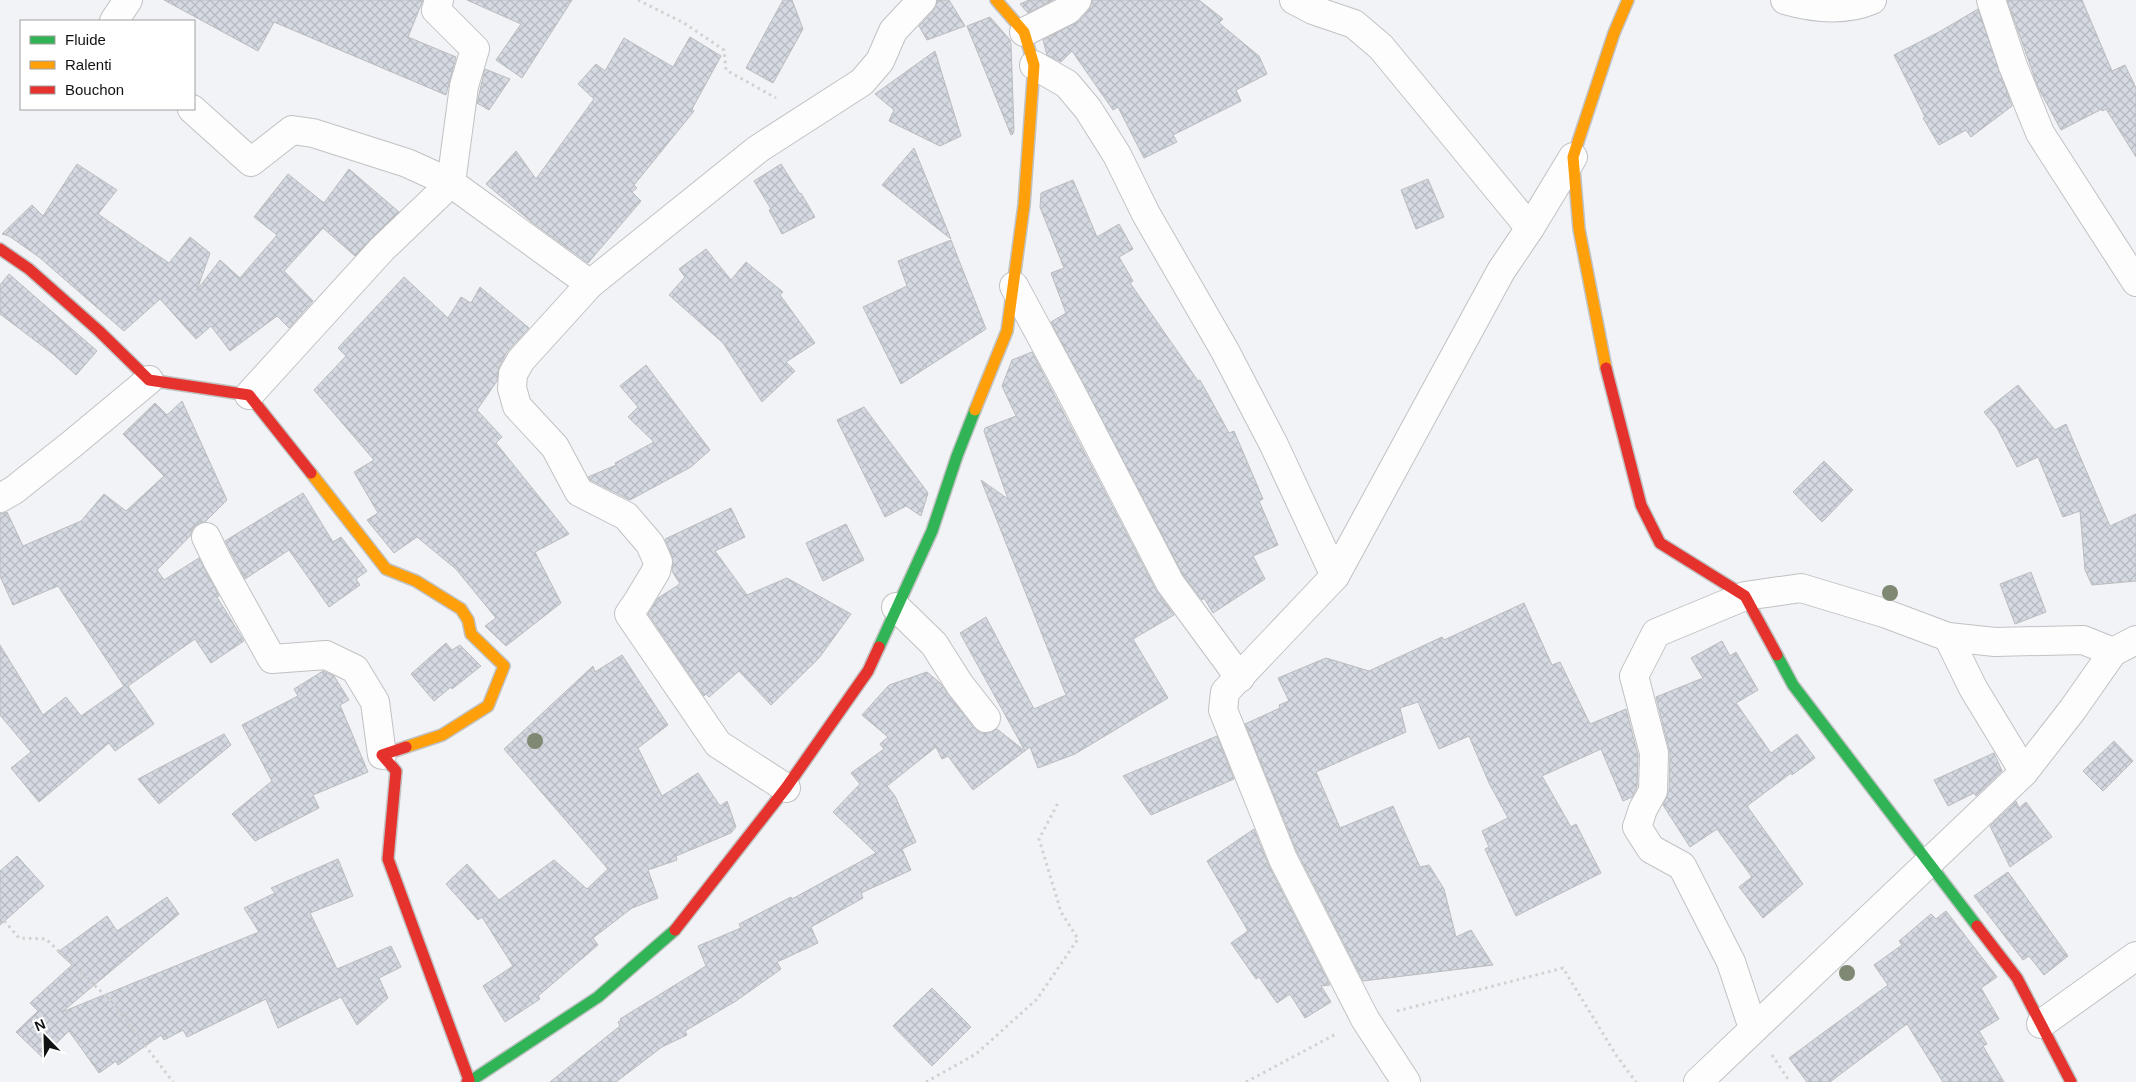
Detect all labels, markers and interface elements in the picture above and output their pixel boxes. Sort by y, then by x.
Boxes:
legend [20,20,195,110]
text: Fluide [65,31,106,48]
text: Ralenti [65,56,112,73]
text: Bouchon [65,81,124,98]
north arrow [20,1012,70,1062]
text: N [32,1016,48,1034]

